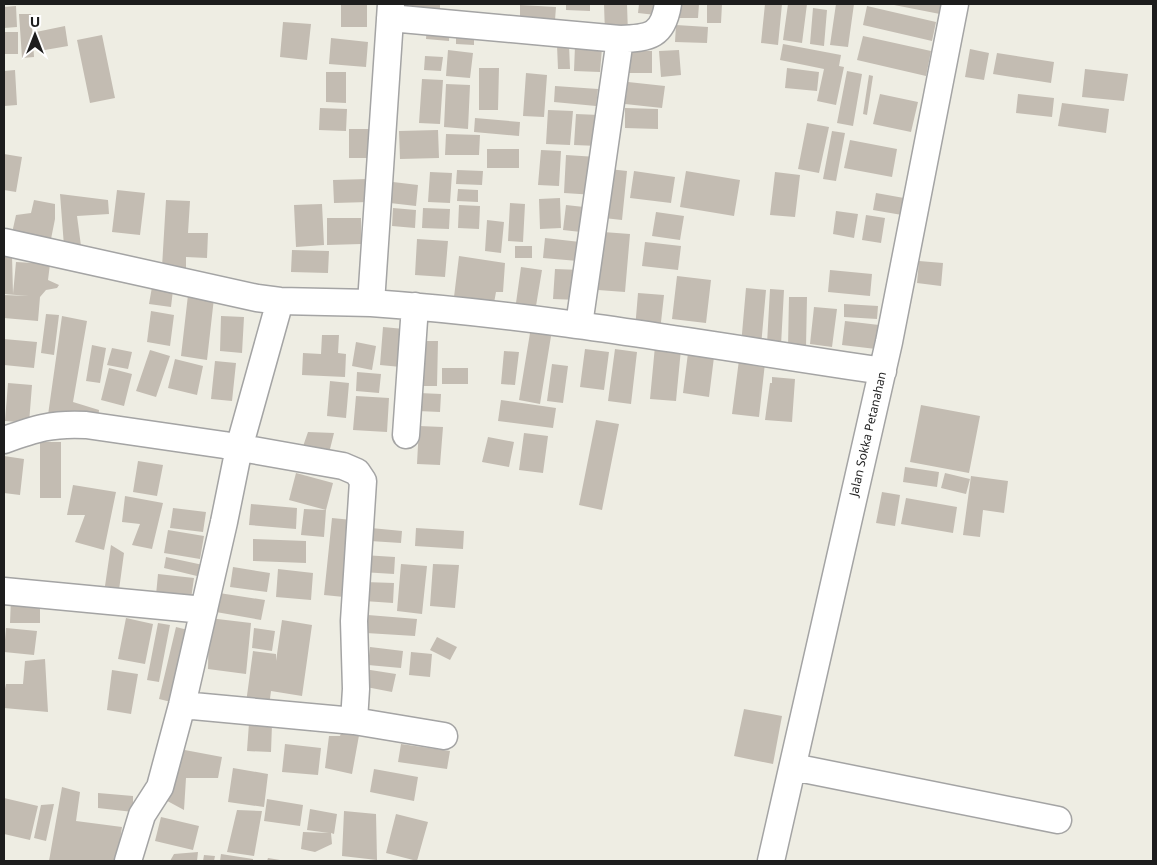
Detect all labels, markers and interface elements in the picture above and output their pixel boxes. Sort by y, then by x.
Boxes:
north arrow [10,10,60,60]
text: U [30,12,40,31]
street label: Jalan Sokka Petanahan [845,370,890,499]

